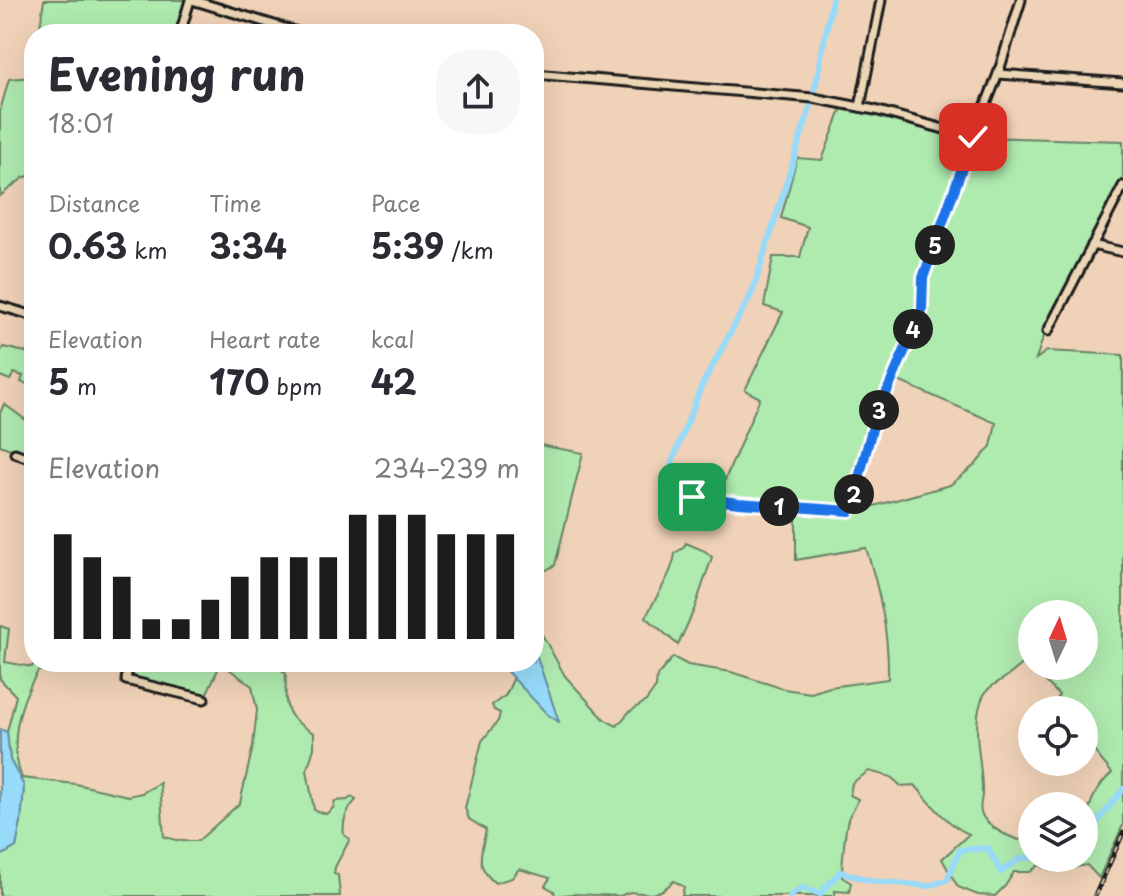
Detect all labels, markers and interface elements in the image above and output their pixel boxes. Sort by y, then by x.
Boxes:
text: Evening run [48,40,306,106]
button: share [436,50,520,134]
text: 18:01 [48,103,114,142]
pin [939,103,1007,171]
icon: check [951,115,995,159]
text: Distance [48,186,140,219]
text: Time [209,186,261,219]
text: Pace [371,186,420,219]
text: 0.63 [48,219,127,271]
text: 3:34 [209,219,287,271]
text: 5:39 [371,219,444,271]
pin: 5 [915,225,955,265]
text: 5 [928,228,942,261]
text: km [127,233,167,266]
text: /km [444,233,494,266]
pin: 4 [893,309,933,349]
text: 4 [906,312,920,345]
text: Elevation [48,322,143,355]
text: Heart rate [209,322,320,355]
text: kcal [371,322,415,355]
text: 5 [48,355,70,407]
text: 170 [209,355,269,407]
text: 42 [371,355,417,407]
text: m [70,369,97,402]
text: bpm [269,369,322,402]
pin: 3 [859,390,899,430]
text: 3 [872,393,886,426]
text: Elevation [48,448,160,487]
text: 234–239 m [374,448,520,487]
pin [658,463,726,531]
pin: 2 [834,474,874,514]
icon: arrive [670,475,714,519]
text: 2 [846,477,862,510]
pin: 1 [759,486,799,526]
text: 1 [774,489,784,522]
north arrow [1018,600,1098,680]
map controls [1018,600,1098,872]
button: locate [1018,696,1098,776]
button: layers [1018,792,1098,872]

